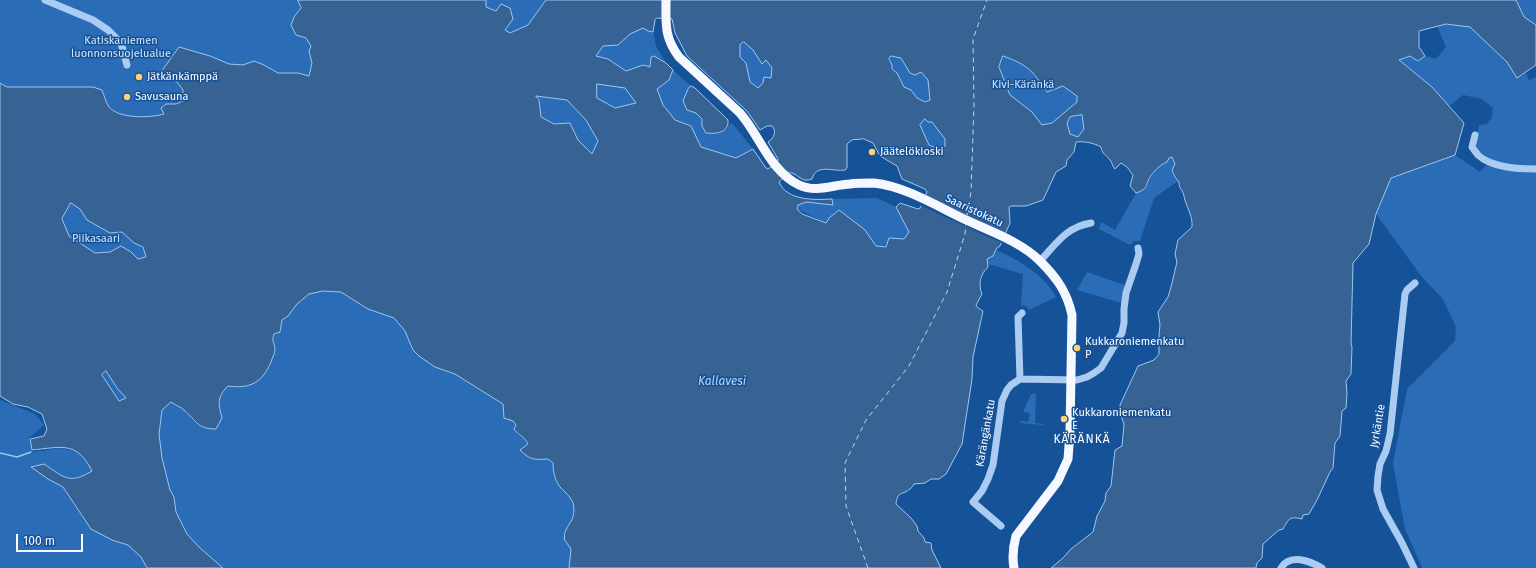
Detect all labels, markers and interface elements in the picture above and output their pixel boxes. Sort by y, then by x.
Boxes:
park label: Katiskaniemen luonnonsuojelualue [71,34,171,60]
place label: Jätkänkämppä [147,70,218,84]
marker: Jätkänkämppä [134,72,144,82]
park label: Kivi-Käränkä [992,78,1054,92]
place label: Savusauna [135,90,188,104]
marker: Savusauna [122,92,132,102]
place label: Jäätelökioski [880,145,944,159]
marker: Jäätelökioski [867,147,877,157]
street label: Saaristokatu [943,192,1005,230]
park label: Piikasaari [72,232,120,246]
place label: Kukkaroniemenkatu P [1085,335,1184,361]
marker: Kukkaroniemenkatu P [1072,343,1082,353]
water label: Kallavesi [698,375,746,389]
street label: Kärängänkatu [974,398,998,468]
street label: Jyrkäntie [1368,403,1388,449]
place label: Kukkaroniemenkatu E [1072,406,1171,432]
marker: Kukkaroniemenkatu E [1059,414,1069,424]
district label: KÄRÄNKÄ [1053,433,1111,447]
scale bar [18,526,85,552]
text: 100 m [23,534,55,548]

